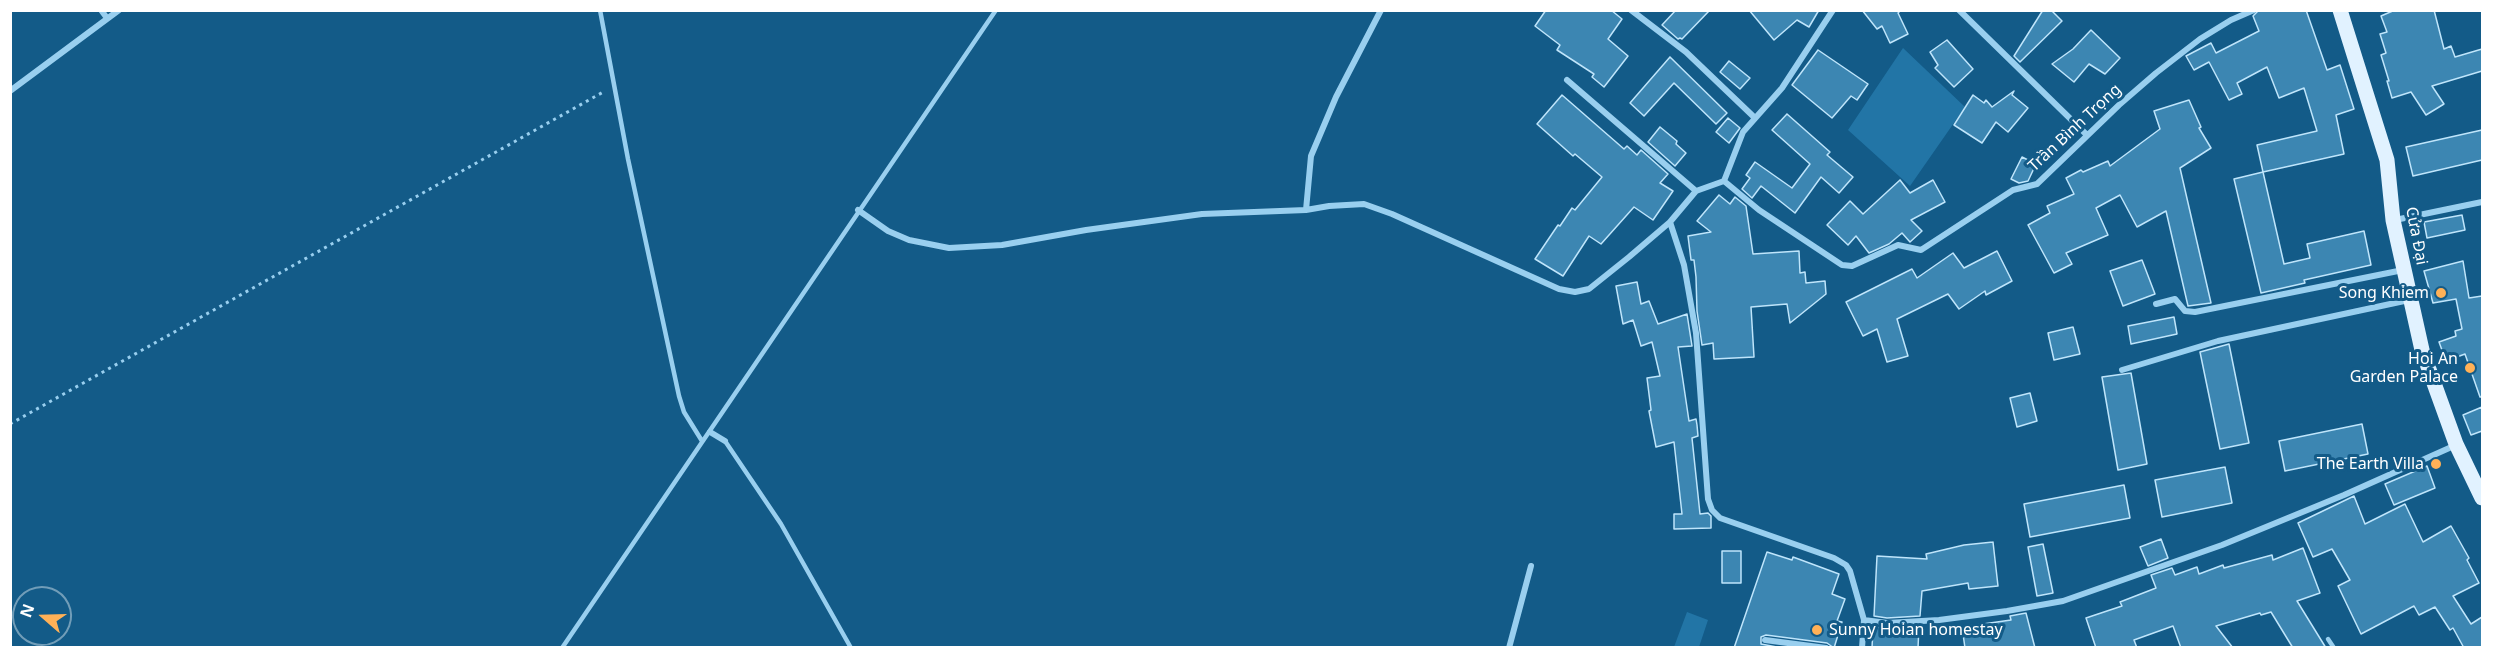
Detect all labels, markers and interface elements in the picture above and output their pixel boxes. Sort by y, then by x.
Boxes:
street label: Trần Bình Trọng [2025,80,2125,176]
street label: Cửa Đại [2401,205,2431,267]
place label: Song Khiem [2339,283,2429,303]
marker: Song Khiem [2434,286,2448,300]
place label: Hoi An Garden Palace [2350,349,2458,387]
marker: Hoi An Garden Palace [2463,361,2477,375]
place label: The Earth Villa [2317,454,2424,474]
marker: The Earth Villa [2429,457,2443,471]
north arrow [12,586,72,646]
text: N [14,601,40,620]
place label: Sunny Hoian homestay [1829,620,2003,640]
marker: Sunny Hoian homestay [1810,623,1824,637]

